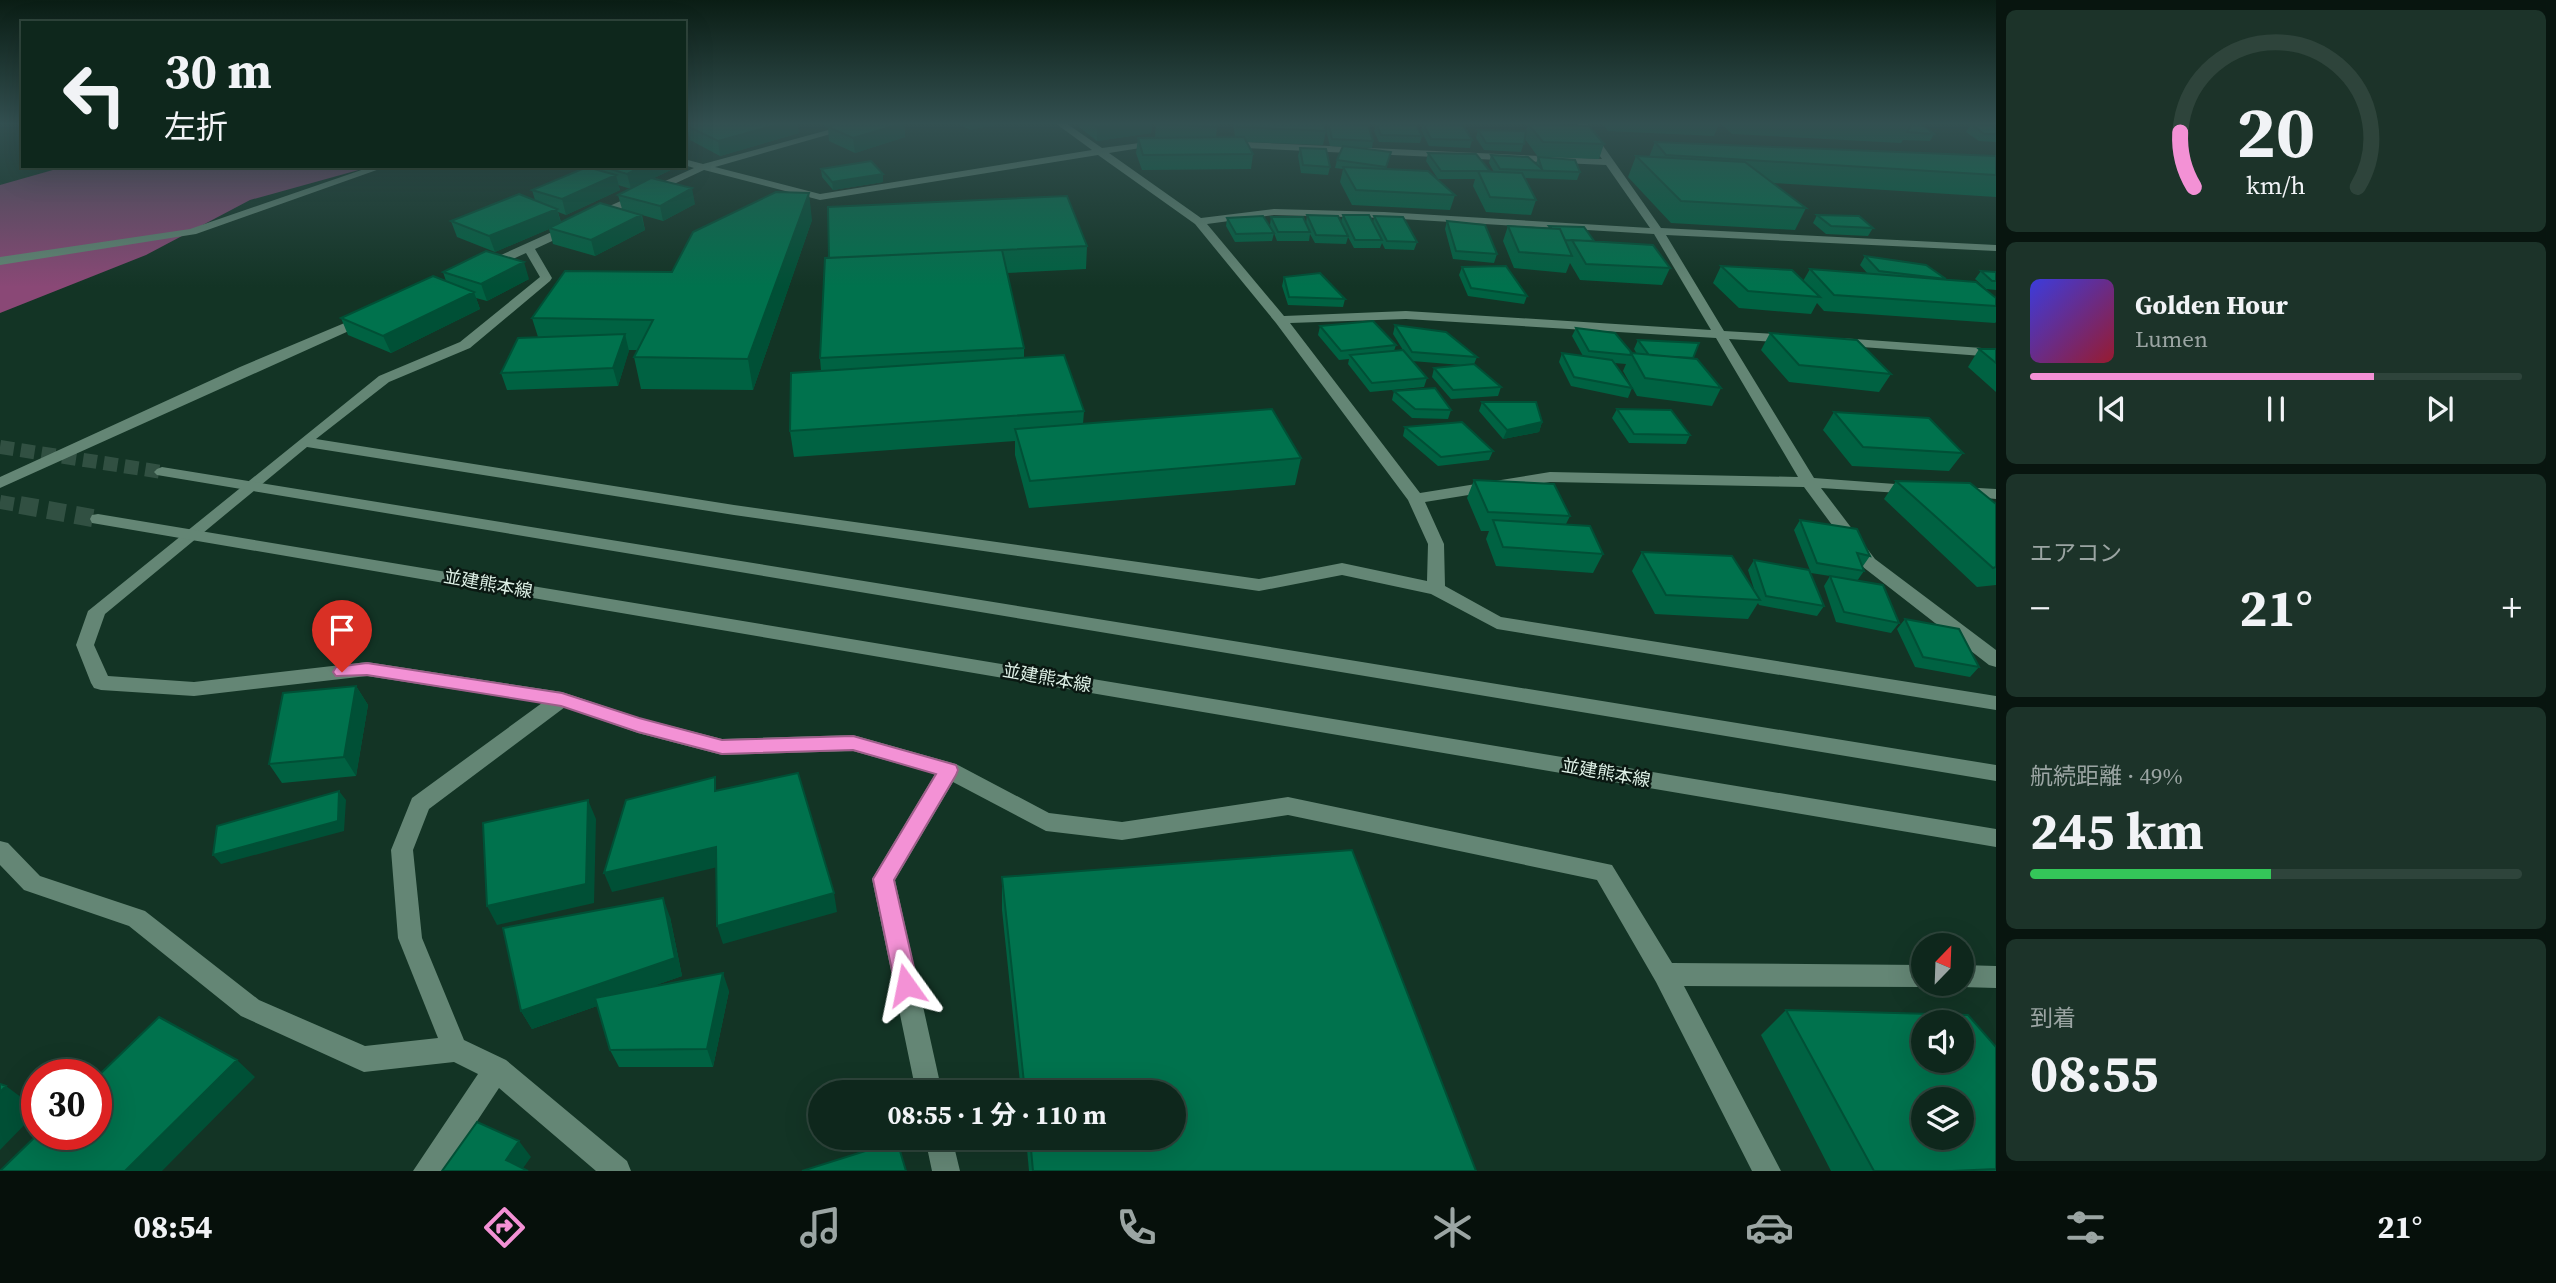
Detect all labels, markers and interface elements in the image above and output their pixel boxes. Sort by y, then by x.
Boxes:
text: 30 m [164,37,272,104]
icon: left [49,49,140,140]
text: 20 [2237,82,2315,181]
text: 左折 [164,105,228,149]
text: km/h [2246,168,2306,202]
text: Golden Hour [2135,287,2288,323]
text: Lumen [2135,323,2208,355]
icon: previous [2093,390,2131,428]
icon: pause [2257,390,2295,428]
icon: next [2421,390,2459,428]
text: エアコン [2030,537,2122,569]
street label: 並建熊本線 [442,563,535,604]
text: 21° [2239,572,2313,643]
text: − [2030,582,2050,634]
text: + [2502,582,2522,634]
pin [312,600,372,672]
icon: arrive [323,611,361,649]
street label: 並建熊本線 [1001,657,1094,698]
street label: 並建熊本線 [1560,752,1653,793]
text: 航続距離 · 49% [2030,760,2183,792]
text: 245 km [2030,795,2204,866]
north arrow [1911,933,1974,996]
map controls [1911,933,1974,1150]
position arrow [869,948,943,1022]
text: 到着 [2030,1002,2076,1034]
button: sound [1911,1010,1974,1073]
text: 08:55 [2030,1037,2158,1108]
speed limit sign: 30 [21,1059,112,1150]
button: layers [1911,1087,1974,1150]
text: 08:55 · 1 分 · 110 m [887,1097,1107,1133]
icon: directions [480,1203,529,1252]
icon: music [796,1203,845,1252]
icon: phone [1112,1203,1161,1252]
icon: climate [1428,1203,1477,1252]
icon: car [1745,1203,1794,1252]
icon: filters [2061,1203,2110,1252]
text: 08:54 [134,1205,213,1249]
text: 21° [2377,1205,2422,1249]

